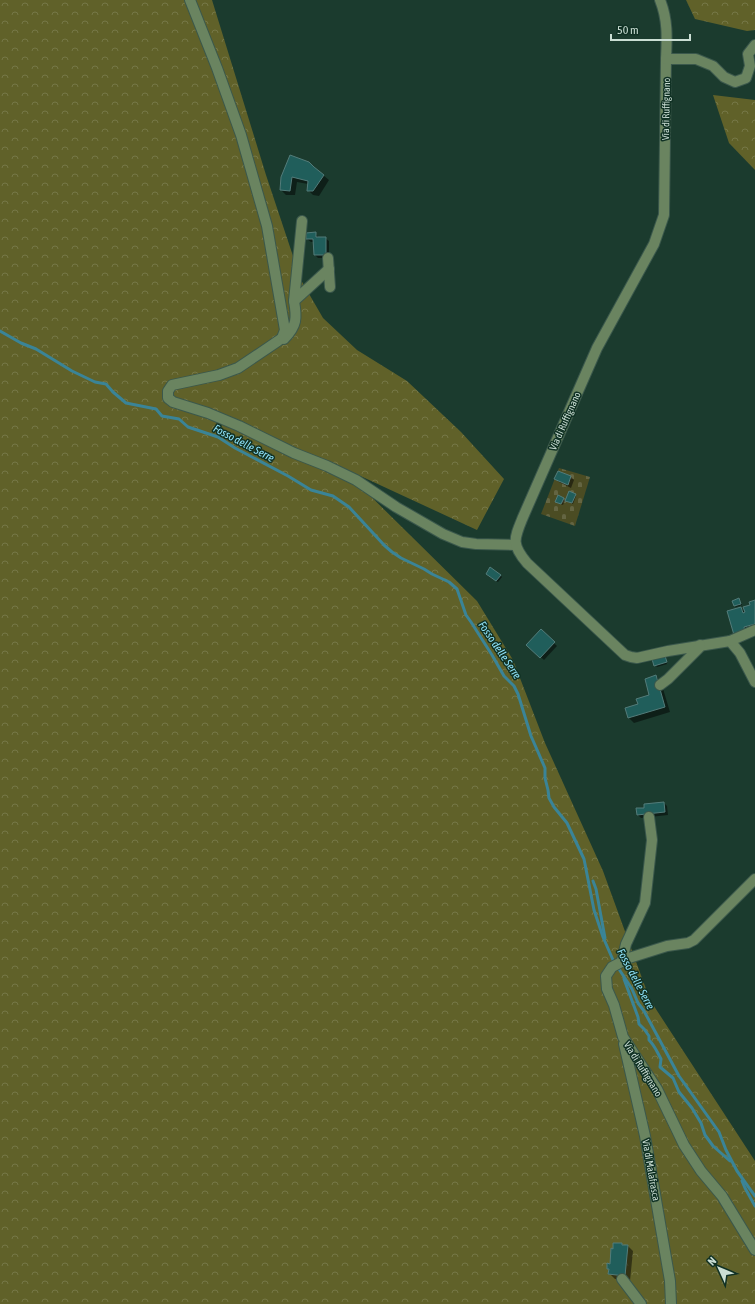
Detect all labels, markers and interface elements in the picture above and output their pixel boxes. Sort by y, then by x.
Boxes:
scale bar [611,16,690,42]
text: 50 m [617,23,639,37]
street label: Via di Ruffignano [660,77,672,140]
street label: Via di Ruffignano [547,390,583,452]
water label: Fosso delle Serre [212,422,276,464]
water label: Fosso delle Serre [476,619,524,681]
water label: Fosso delle Serre [615,947,657,1011]
street label: Via di Ruffignano [622,1040,664,1099]
street label: Via di Malafrasca [640,1138,662,1202]
north arrow [699,1248,739,1288]
text: N [705,1255,718,1268]

